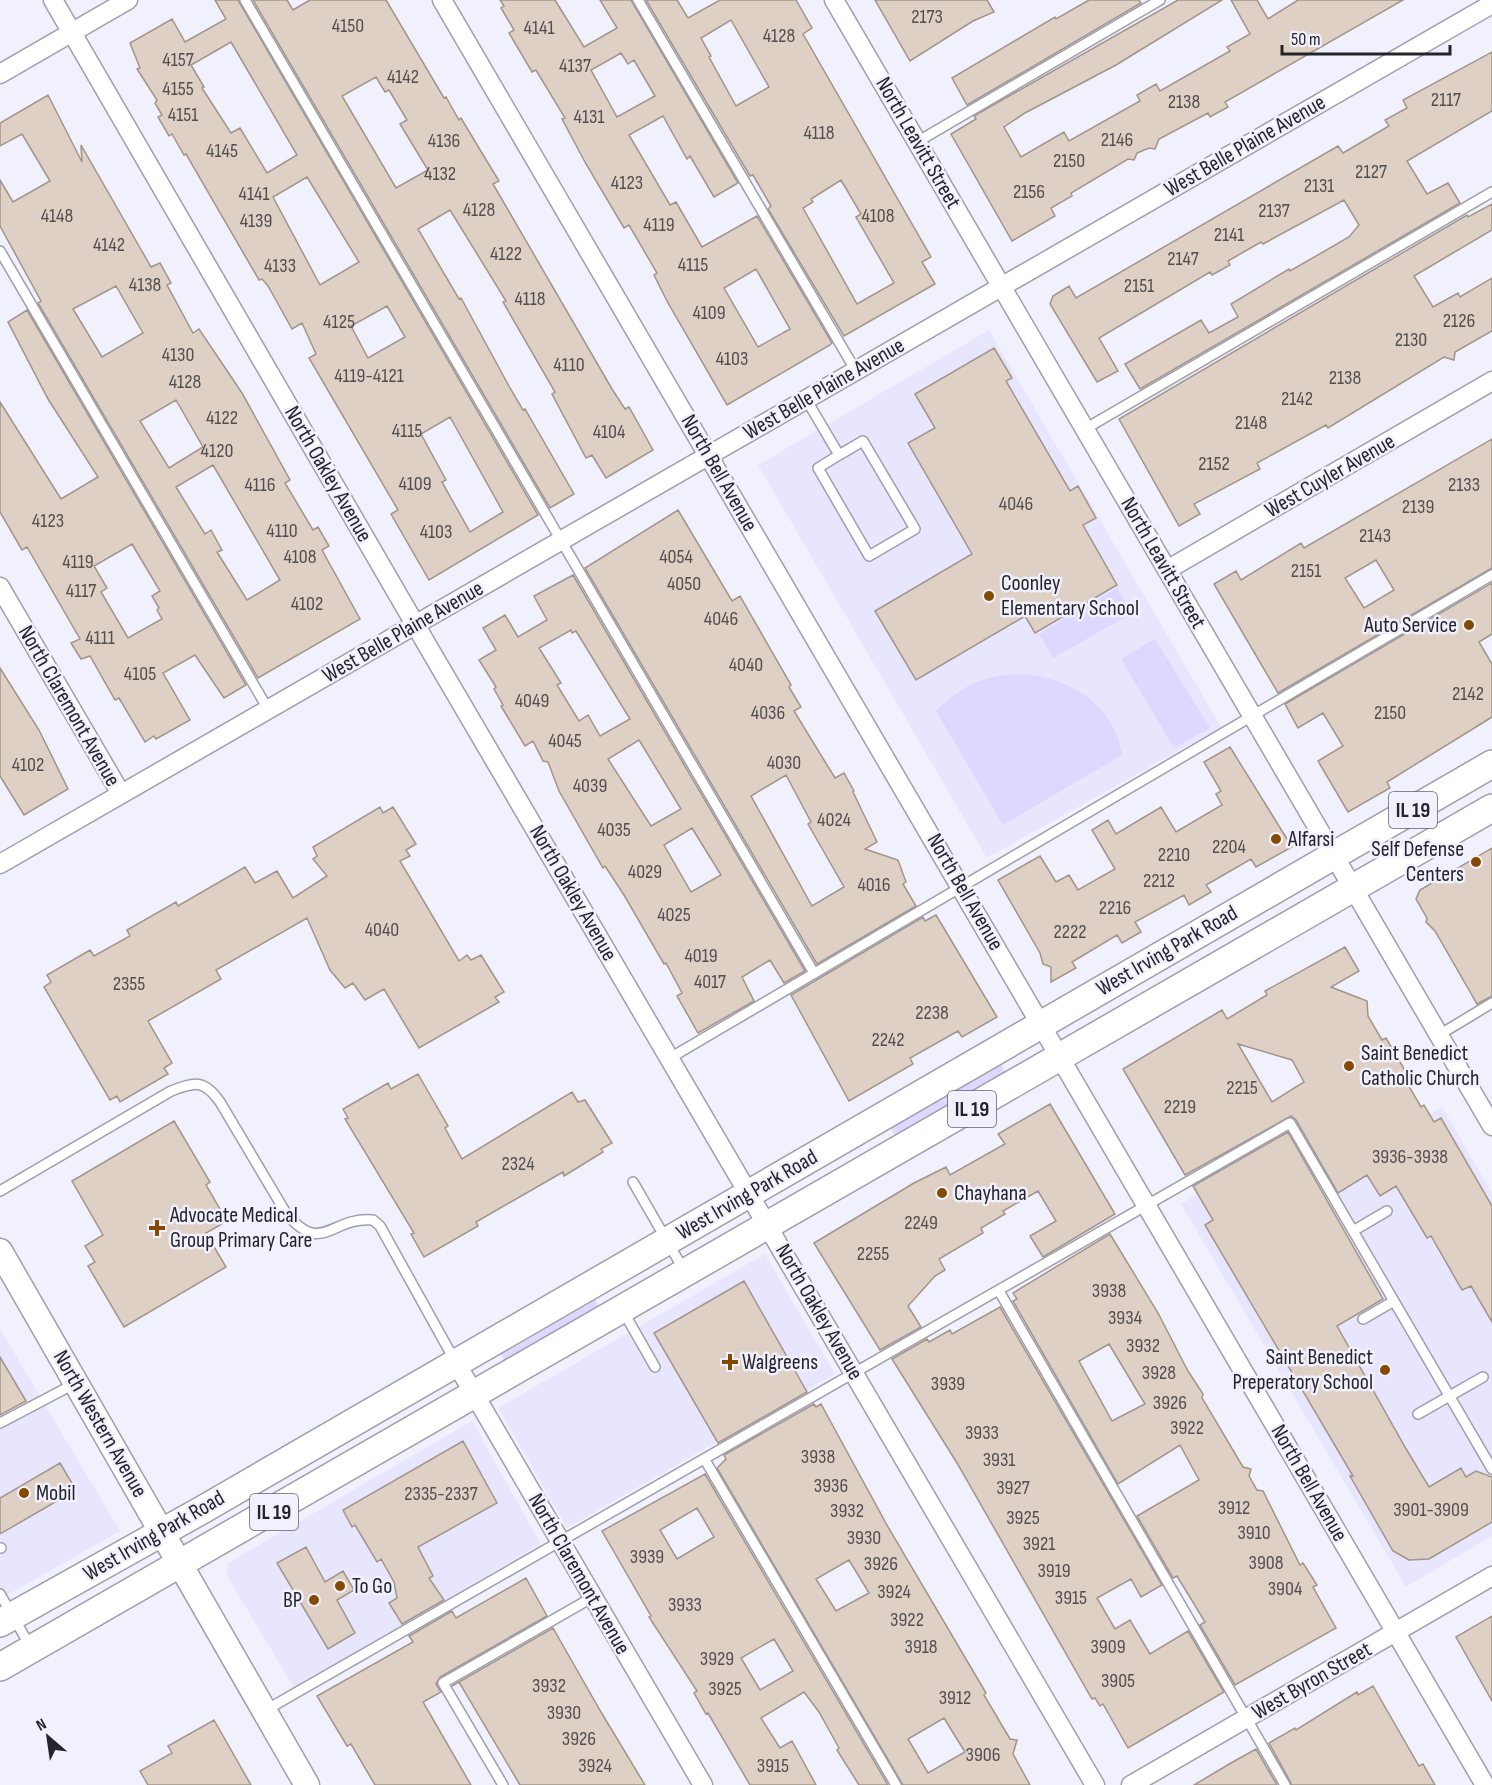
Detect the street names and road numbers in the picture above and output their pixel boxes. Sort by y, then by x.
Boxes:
street label: North Leavitt Street [869,72,967,214]
street label: West Belle Plaine Avenue [1160,89,1330,203]
street label: West Belle Plaine Avenue [739,332,909,446]
street label: North Oakley Avenue [278,401,378,547]
street label: North Bell Avenue [675,410,763,536]
street label: West Cuyler Avenue [1260,428,1400,524]
street label: North Leavitt Street [1114,492,1212,634]
street label: West Belle Plaine Avenue [318,575,488,689]
street label: North Claremont Avenue [12,621,126,791]
road number: IL 19 [1389,792,1437,828]
street label: North Oakley Avenue [523,820,623,966]
street label: North Bell Avenue [921,829,1009,955]
street label: West Irving Park Road [1092,900,1242,1002]
road number: IL 19 [948,1091,996,1127]
street label: West Irving Park Road [672,1144,822,1246]
street label: North Oakley Avenue [769,1239,869,1385]
street label: North Western Avenue [47,1346,153,1502]
street label: North Bell Avenue [1265,1420,1353,1546]
street label: West Irving Park Road [79,1485,229,1587]
street label: North Claremont Avenue [522,1489,636,1659]
road number: IL 19 [250,1494,298,1530]
street label: West Byron Street [1247,1636,1377,1726]

